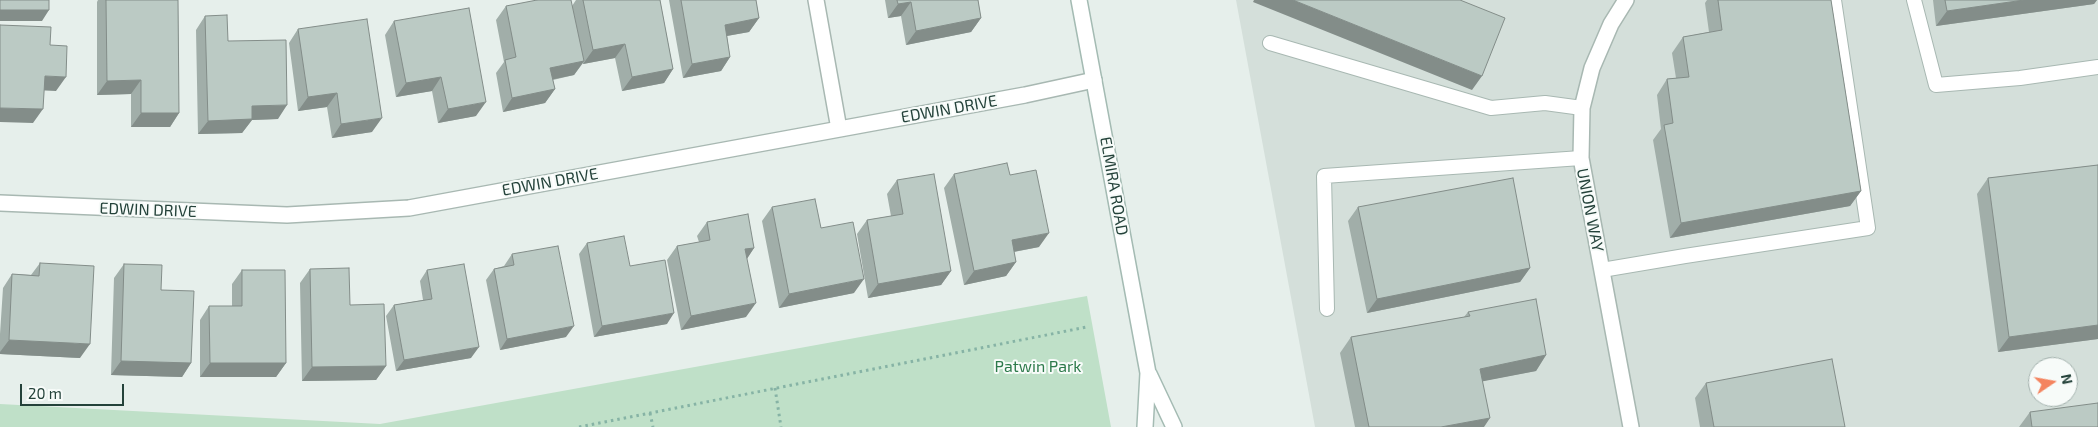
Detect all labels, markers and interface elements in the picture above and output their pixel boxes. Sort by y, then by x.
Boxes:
street label: EDWIN DRIVE [899,91,999,127]
street label: ELMIRA ROAD [1096,135,1132,237]
street label: EDWIN DRIVE [500,164,600,200]
street label: UNION WAY [1572,167,1608,253]
street label: EDWIN DRIVE [99,199,197,221]
park label: Patwin Park [995,357,1081,377]
north arrow [2028,357,2078,407]
text: N [2058,372,2077,386]
scale bar [22,374,126,406]
text: 20 m [28,384,62,402]

